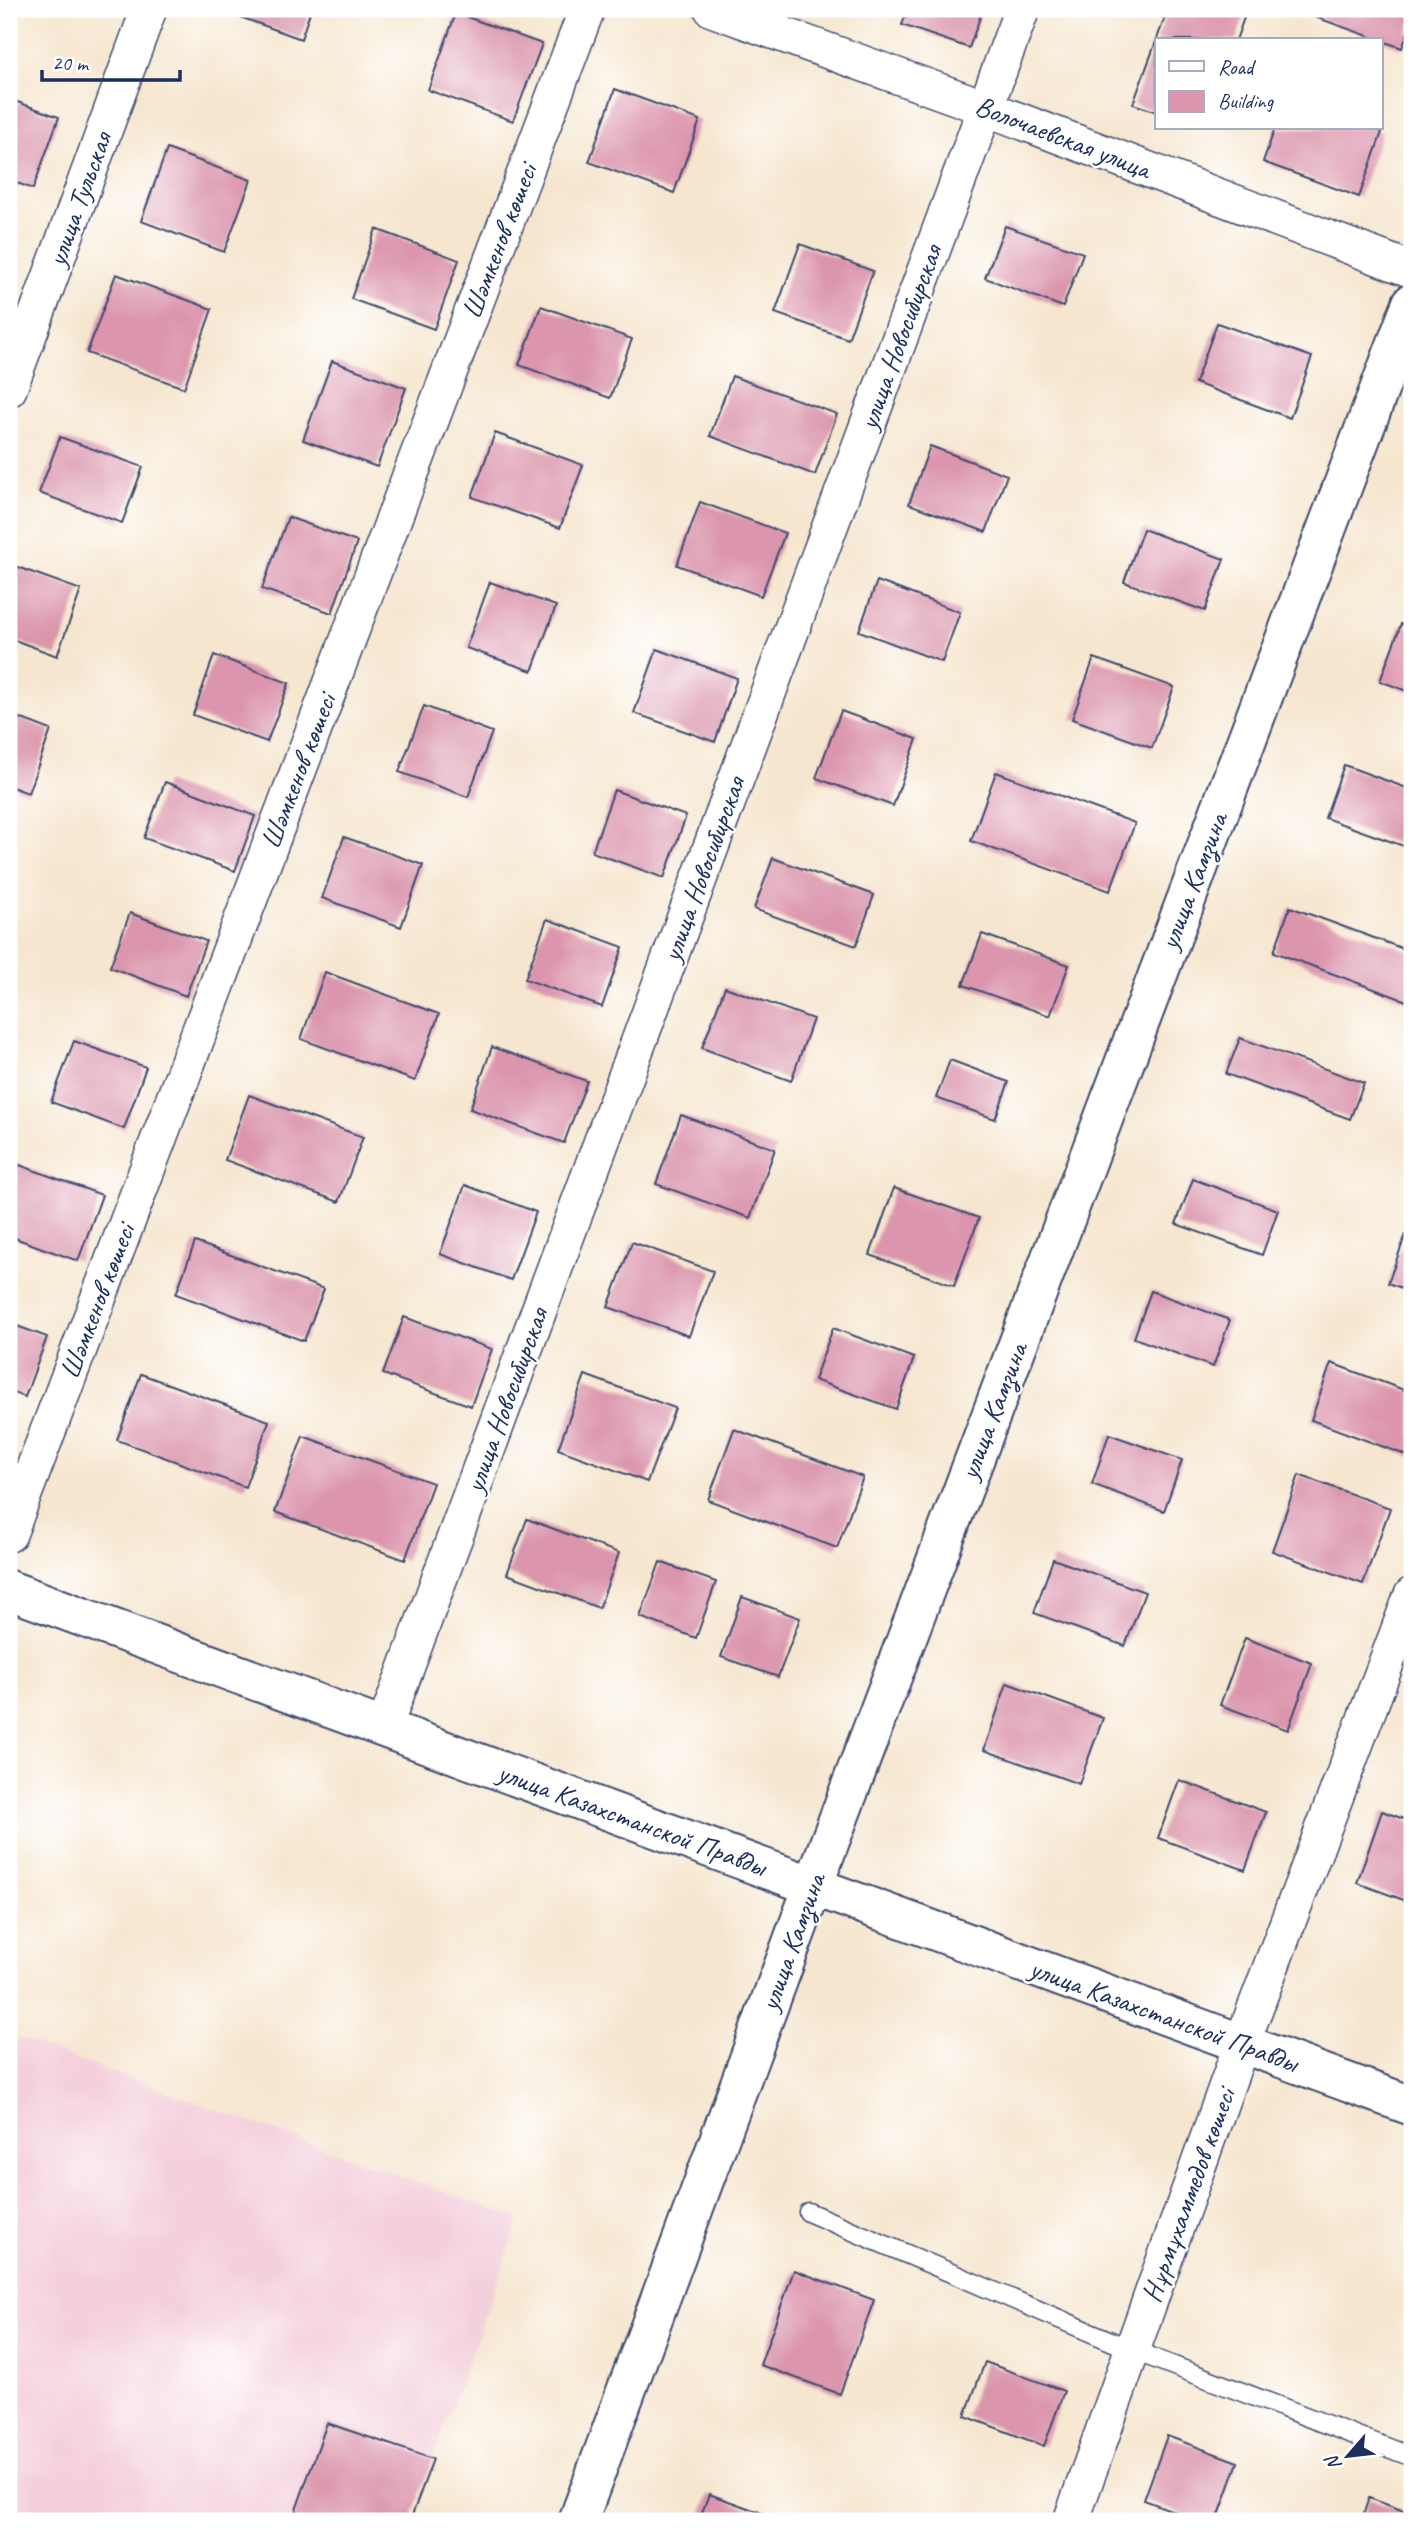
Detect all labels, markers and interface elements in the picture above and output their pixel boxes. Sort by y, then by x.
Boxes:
scale bar [42,38,180,82]
legend [1155,38,1382,130]
text: 20 m [52,50,90,76]
text: Road [1218,54,1257,80]
street label: Волочаевская улица [971,88,1158,187]
text: Building [1218,88,1275,114]
street label: улица Тульская [38,125,120,273]
street label: Шәмкенов көшесі [453,155,546,323]
street label: улица Новосибирская [850,238,950,436]
street label: Шәмкенов көшесі [252,685,345,853]
street label: улица Новосибирская [653,770,753,968]
street label: улица Камзина [1150,806,1237,956]
street label: Шәмкенов көшесі [51,1215,144,1383]
street label: улица Новосибирская [456,1301,556,1499]
street label: улица Камзина [950,1336,1037,1486]
street label: улица Казахстанской Правды [491,1754,773,1885]
street label: улица Камзина [750,1866,835,2017]
street label: улица Казахстанской Правды [1023,1950,1305,2081]
street label: Нұрмұхаммедов көшесі [1133,2080,1244,2307]
north arrow [1312,2422,1382,2492]
text: N [1319,2450,1347,2474]

